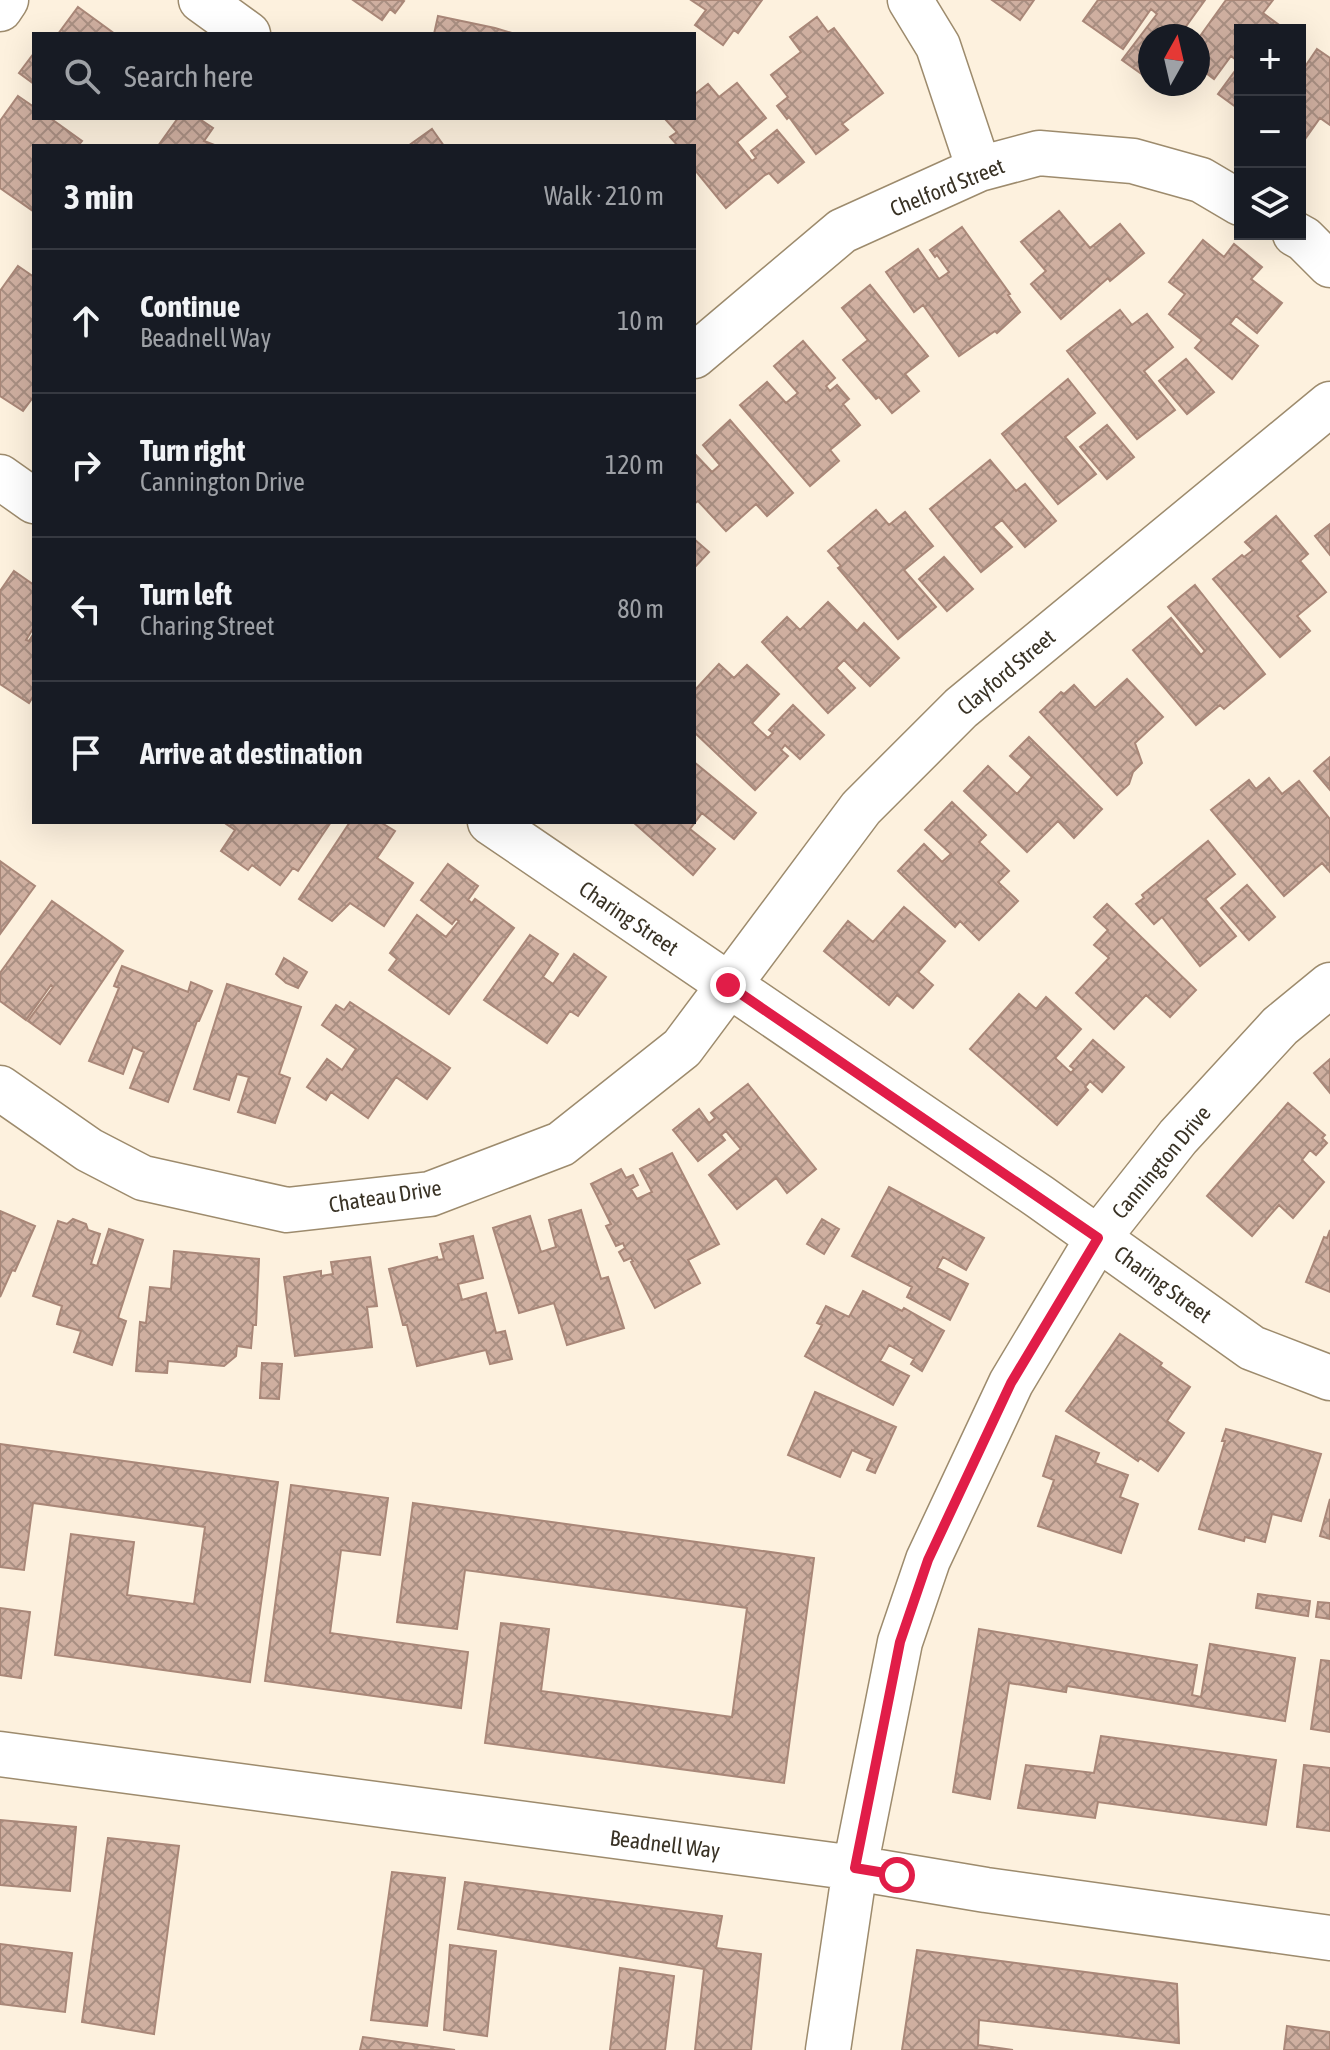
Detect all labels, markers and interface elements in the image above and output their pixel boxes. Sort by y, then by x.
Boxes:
north arrow [1138,24,1210,96]
map controls [1234,24,1306,240]
button: + [1234,24,1306,96]
search box [32,32,696,120]
icon: search [60,54,104,98]
text: Search here [124,59,253,93]
button: − [1234,96,1306,168]
street label: Chelford Street [886,152,1008,222]
button: layers [1234,168,1306,240]
text: 3 min [64,177,133,216]
text: Walk · 210 m [544,181,664,211]
text: Continue [140,289,240,323]
icon: ahead [64,299,108,343]
text: 10 m [617,306,664,336]
text: Beadnell Way [140,323,271,353]
text: Turn right [140,433,246,467]
icon: right [64,443,108,487]
text: 120 m [605,450,664,480]
text: Cannington Drive [140,467,305,497]
text: Turn left [140,577,232,611]
icon: left [64,587,108,631]
text: 80 m [617,594,664,624]
text: Charing Street [140,611,274,641]
street label: Clayford Street [952,624,1060,720]
icon: arrive [64,731,108,775]
text: Arrive at destination [140,736,362,770]
street label: Charing Street [575,875,683,961]
route end [710,967,746,1003]
street label: Cannington Drive [1106,1100,1216,1224]
street label: Chateau Drive [327,1174,443,1218]
street label: Charing Street [1109,1240,1217,1328]
street label: Beadnell Way [608,1824,722,1864]
route start [879,1857,915,1893]

